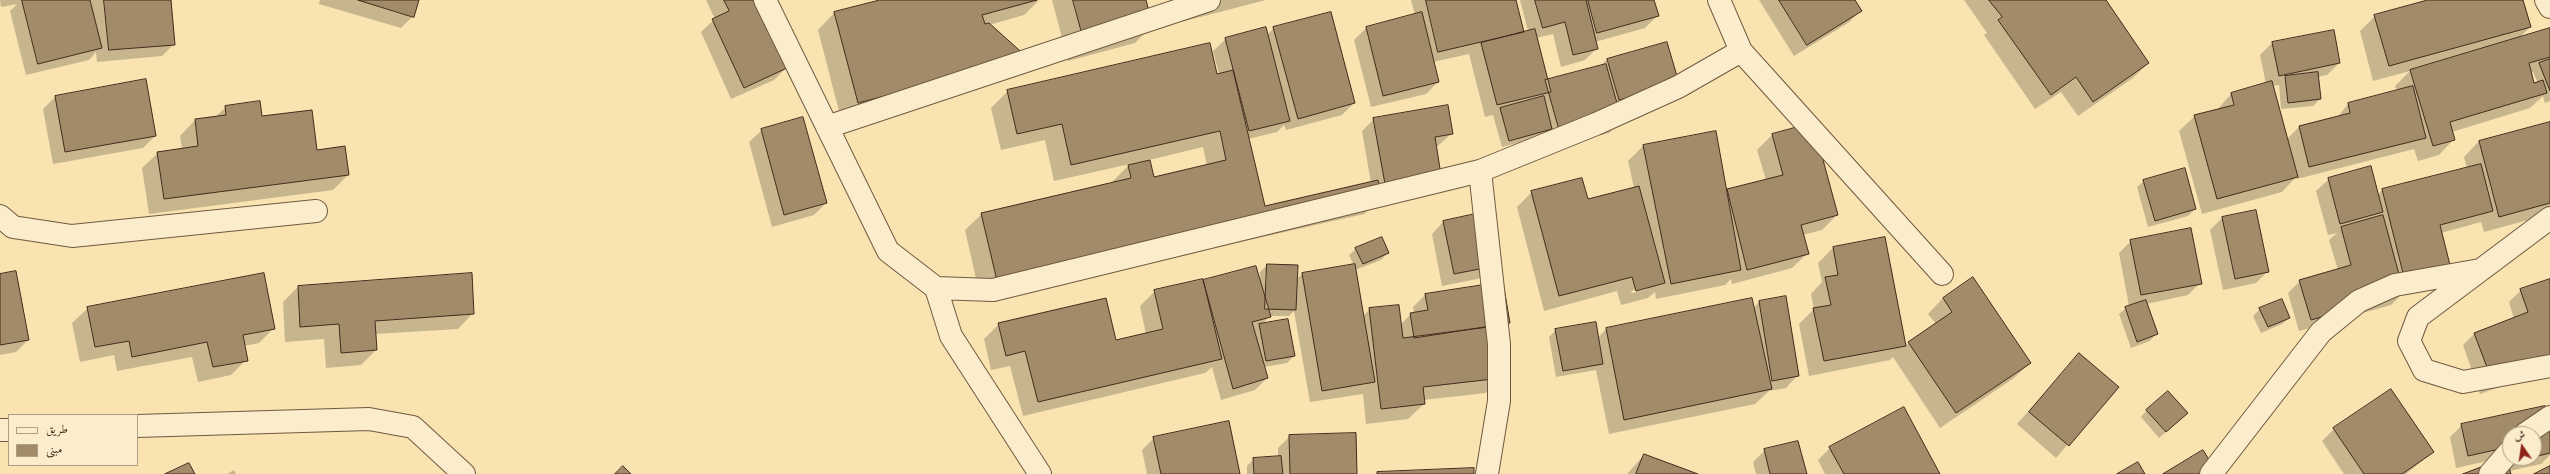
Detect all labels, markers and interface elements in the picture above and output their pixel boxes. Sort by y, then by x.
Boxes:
legend [8,414,138,466]
text: طريق [46,421,68,437]
north arrow [2502,426,2542,466]
text: ش [2513,427,2526,443]
text: مبنى [46,441,62,457]

